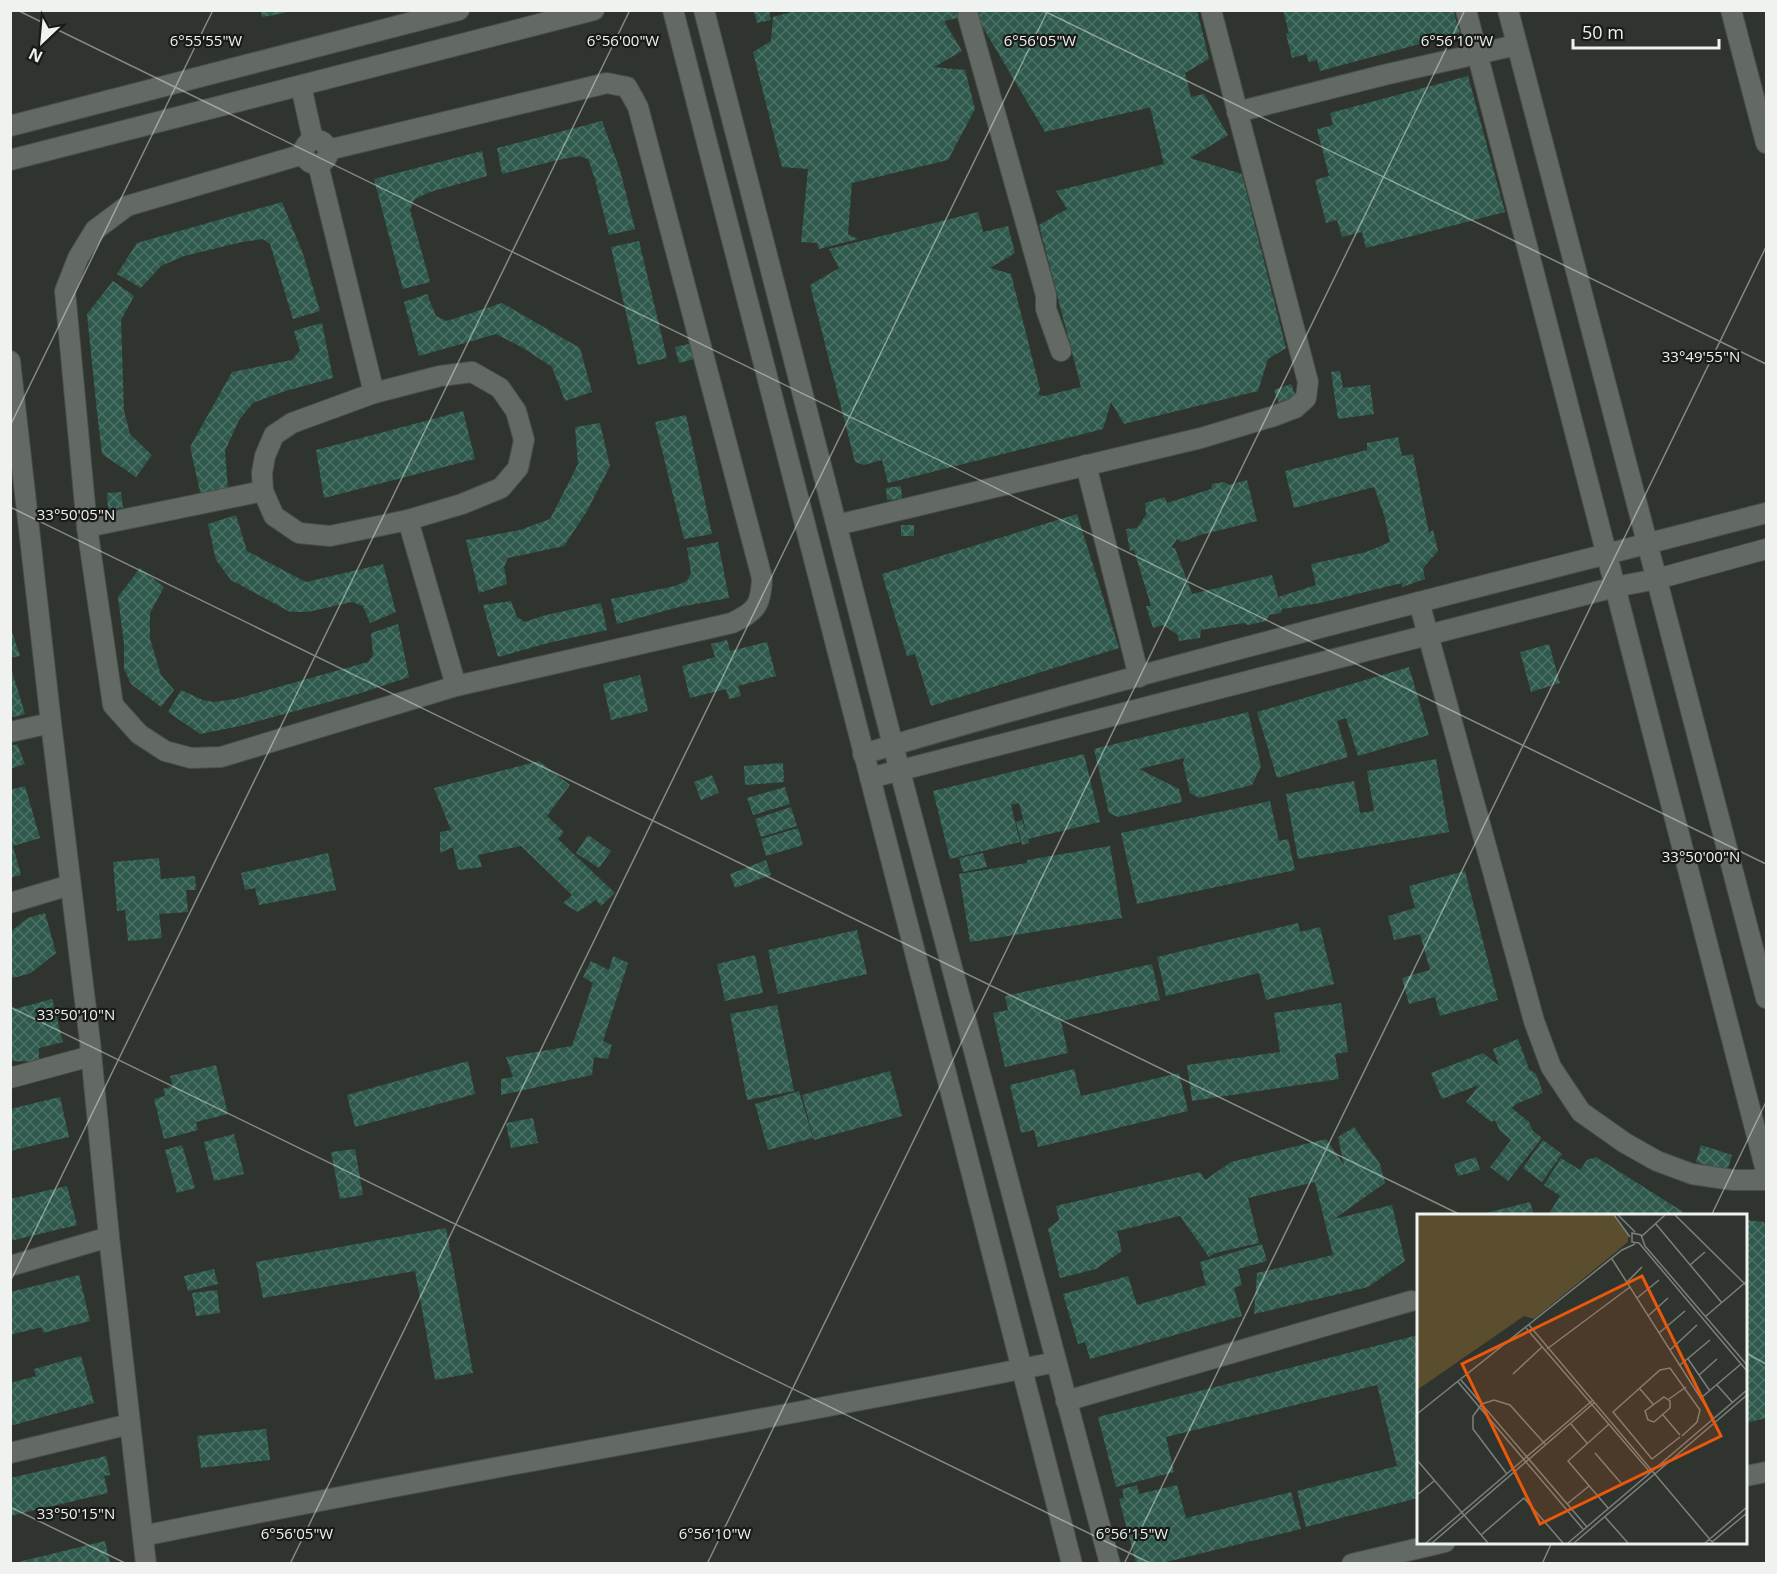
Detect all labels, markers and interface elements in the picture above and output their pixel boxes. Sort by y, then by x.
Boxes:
north arrow [12,12,72,72]
scale bar [1573,12,1718,50]
text: 50 m [1582,20,1624,44]
text: 6°55'55"W [170,30,242,50]
text: 6°56'00"W [587,30,659,50]
text: 6°56'05"W [1004,30,1076,50]
text: 6°56'10"W [1421,30,1493,50]
text: N [25,43,46,68]
text: 33°49'55"N [1662,346,1740,366]
text: 33°50'05"N [37,504,115,524]
text: 33°50'00"N [1662,846,1740,866]
text: 33°50'10"N [37,1004,115,1024]
inset map [1417,1214,1747,1544]
text: 33°50'15"N [37,1503,115,1523]
text: 6°56'05"W [261,1523,333,1543]
text: 6°56'10"W [679,1523,751,1543]
text: 6°56'15"W [1096,1523,1168,1543]

